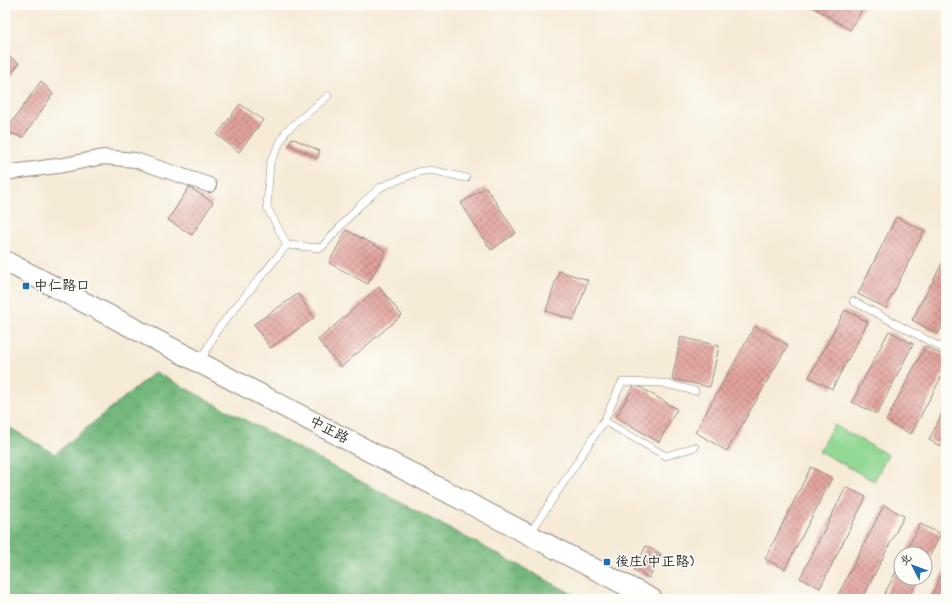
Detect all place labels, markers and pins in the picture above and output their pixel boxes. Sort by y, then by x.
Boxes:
place label: 中仁路口 [34,276,90,296]
marker: 中仁路口 [21,281,31,291]
place label: 後庄(中正路) [615,552,694,572]
marker: 後庄(中正路) [602,557,612,567]

